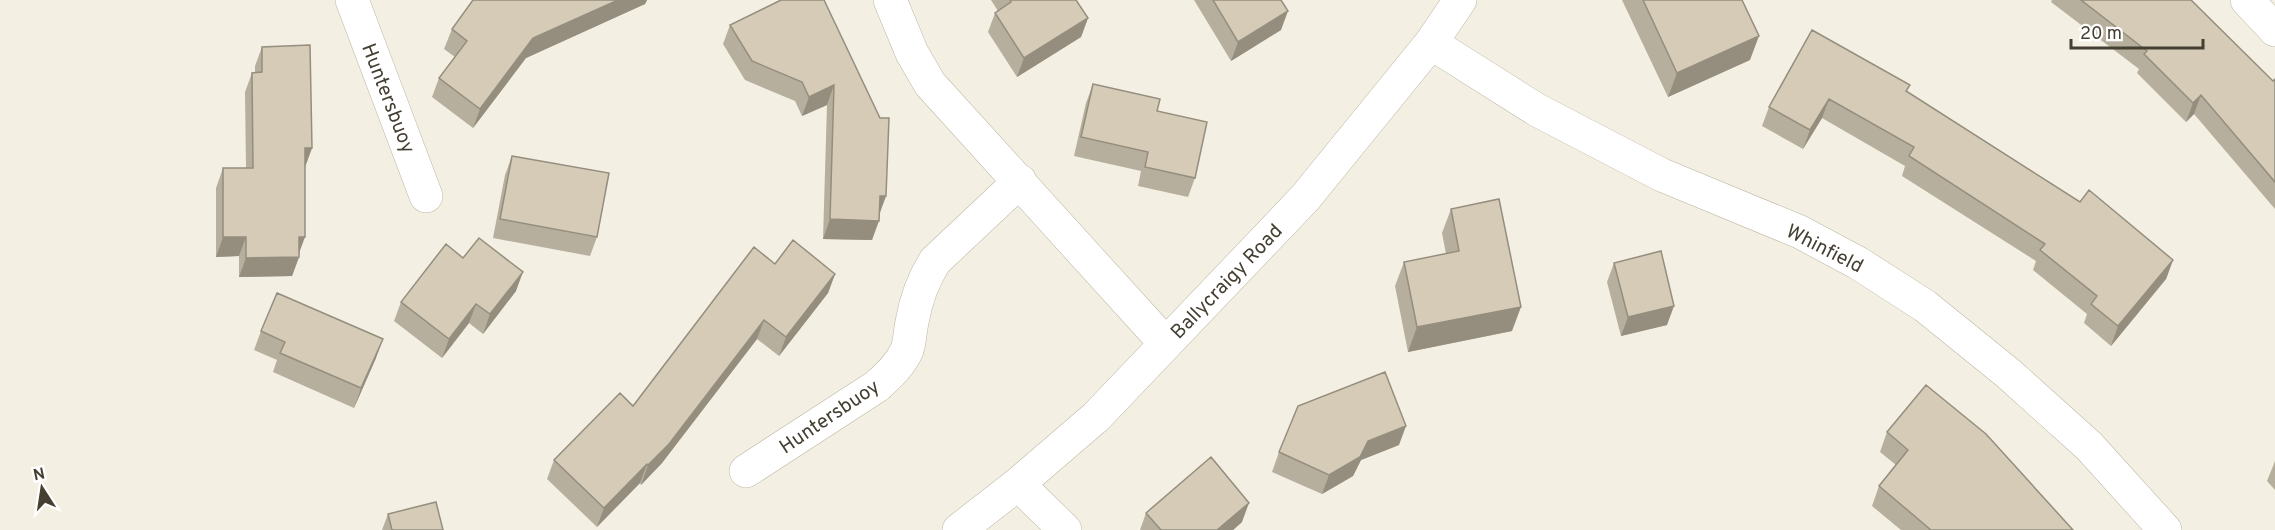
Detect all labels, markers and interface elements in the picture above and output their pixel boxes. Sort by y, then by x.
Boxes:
scale bar [2071,12,2203,50]
text: 20 m [2080,23,2122,46]
street label: Huntersbuoy [354,40,420,157]
street label: Ballycraigy Road [1166,219,1289,346]
street label: Whinfield [1781,219,1867,280]
street label: Huntersbuoy [775,375,885,461]
north arrow [12,458,72,518]
text: N [32,464,47,486]

